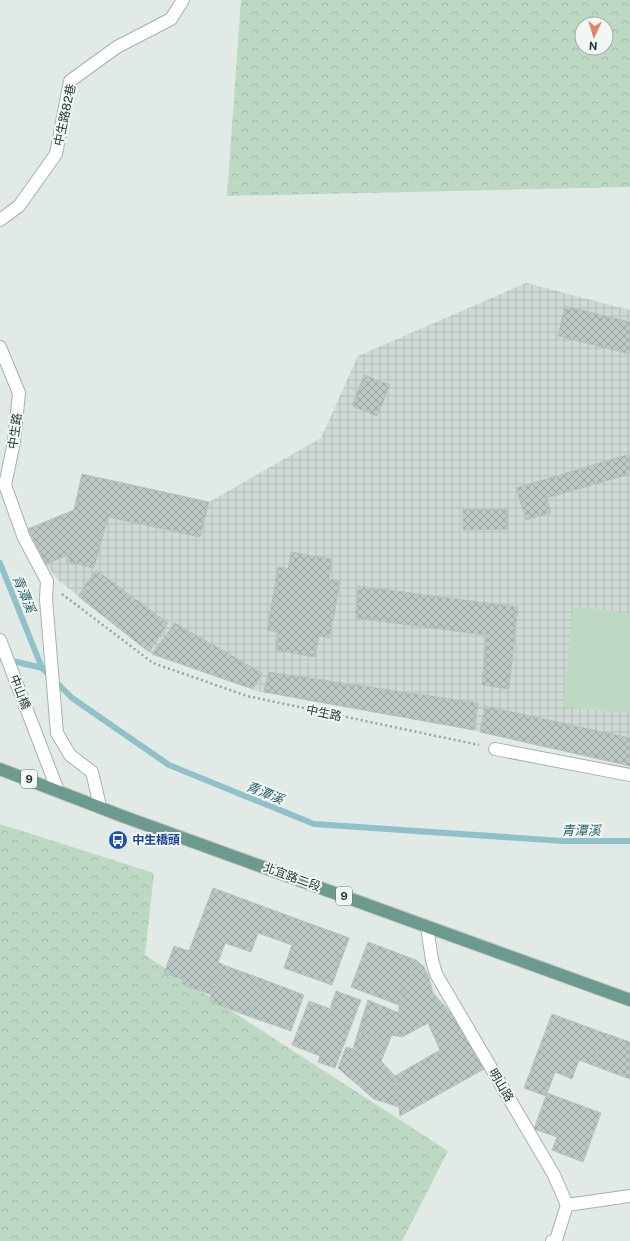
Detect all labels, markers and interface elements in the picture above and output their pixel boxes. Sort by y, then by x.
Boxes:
north arrow [574,16,614,56]
text: N [589,40,598,52]
street label: 中生路82巷 [52,83,78,147]
street label: 中生路 [6,412,24,450]
water label: 青潭溪 [10,573,39,617]
street label: 中山橋 [7,673,33,711]
street label: 中生路 [305,702,343,724]
road number: 9 [21,770,37,788]
water label: 青潭溪 [244,779,288,808]
water label: 青潭溪 [561,823,602,838]
bus stop icon: 中生橋頭 [107,829,129,851]
place label: 中生橋頭 [132,833,180,847]
street label: 北宜路二段 [261,860,323,894]
road number: 9 [336,887,352,905]
street label: 明山路 [486,1066,516,1104]

